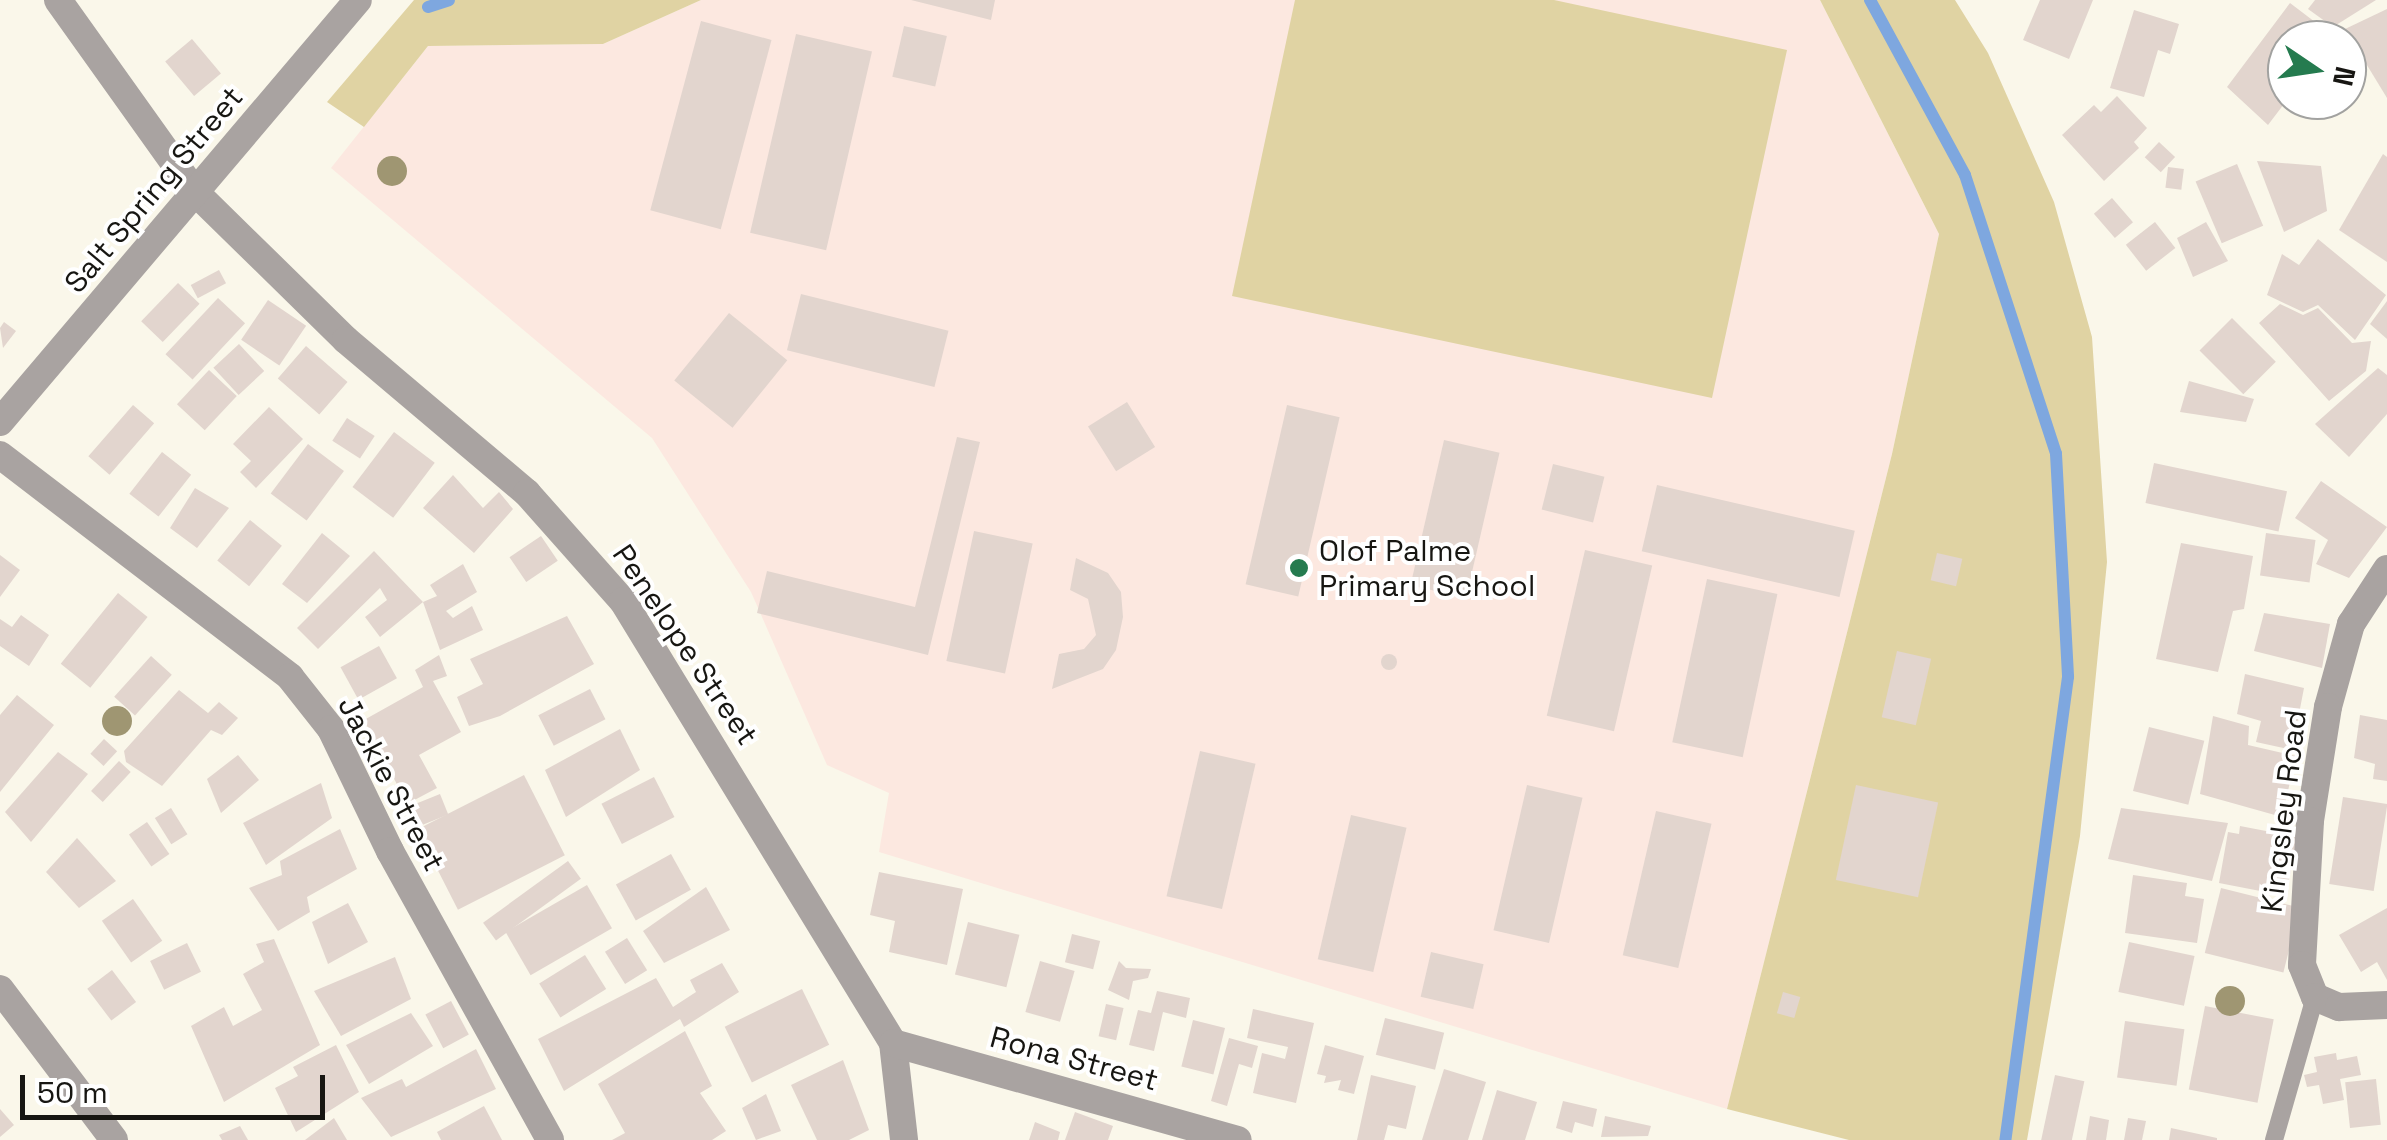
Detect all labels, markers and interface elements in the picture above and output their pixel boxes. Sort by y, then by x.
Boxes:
north arrow [2267,20,2367,120]
text: N [2325,63,2364,89]
street label: Salt Spring Street [57,80,251,300]
place label: Olof Palme Primary School [1319,533,1535,604]
street label: Penelope Street [605,538,765,752]
marker: Olof Palme Primary School [1288,557,1310,579]
street label: Jackie Street [330,691,452,877]
street label: Kingsley Road [2254,708,2314,914]
street label: Rona Street [986,1019,1162,1099]
scale bar [25,1055,330,1117]
text: 50 m [37,1073,108,1112]

